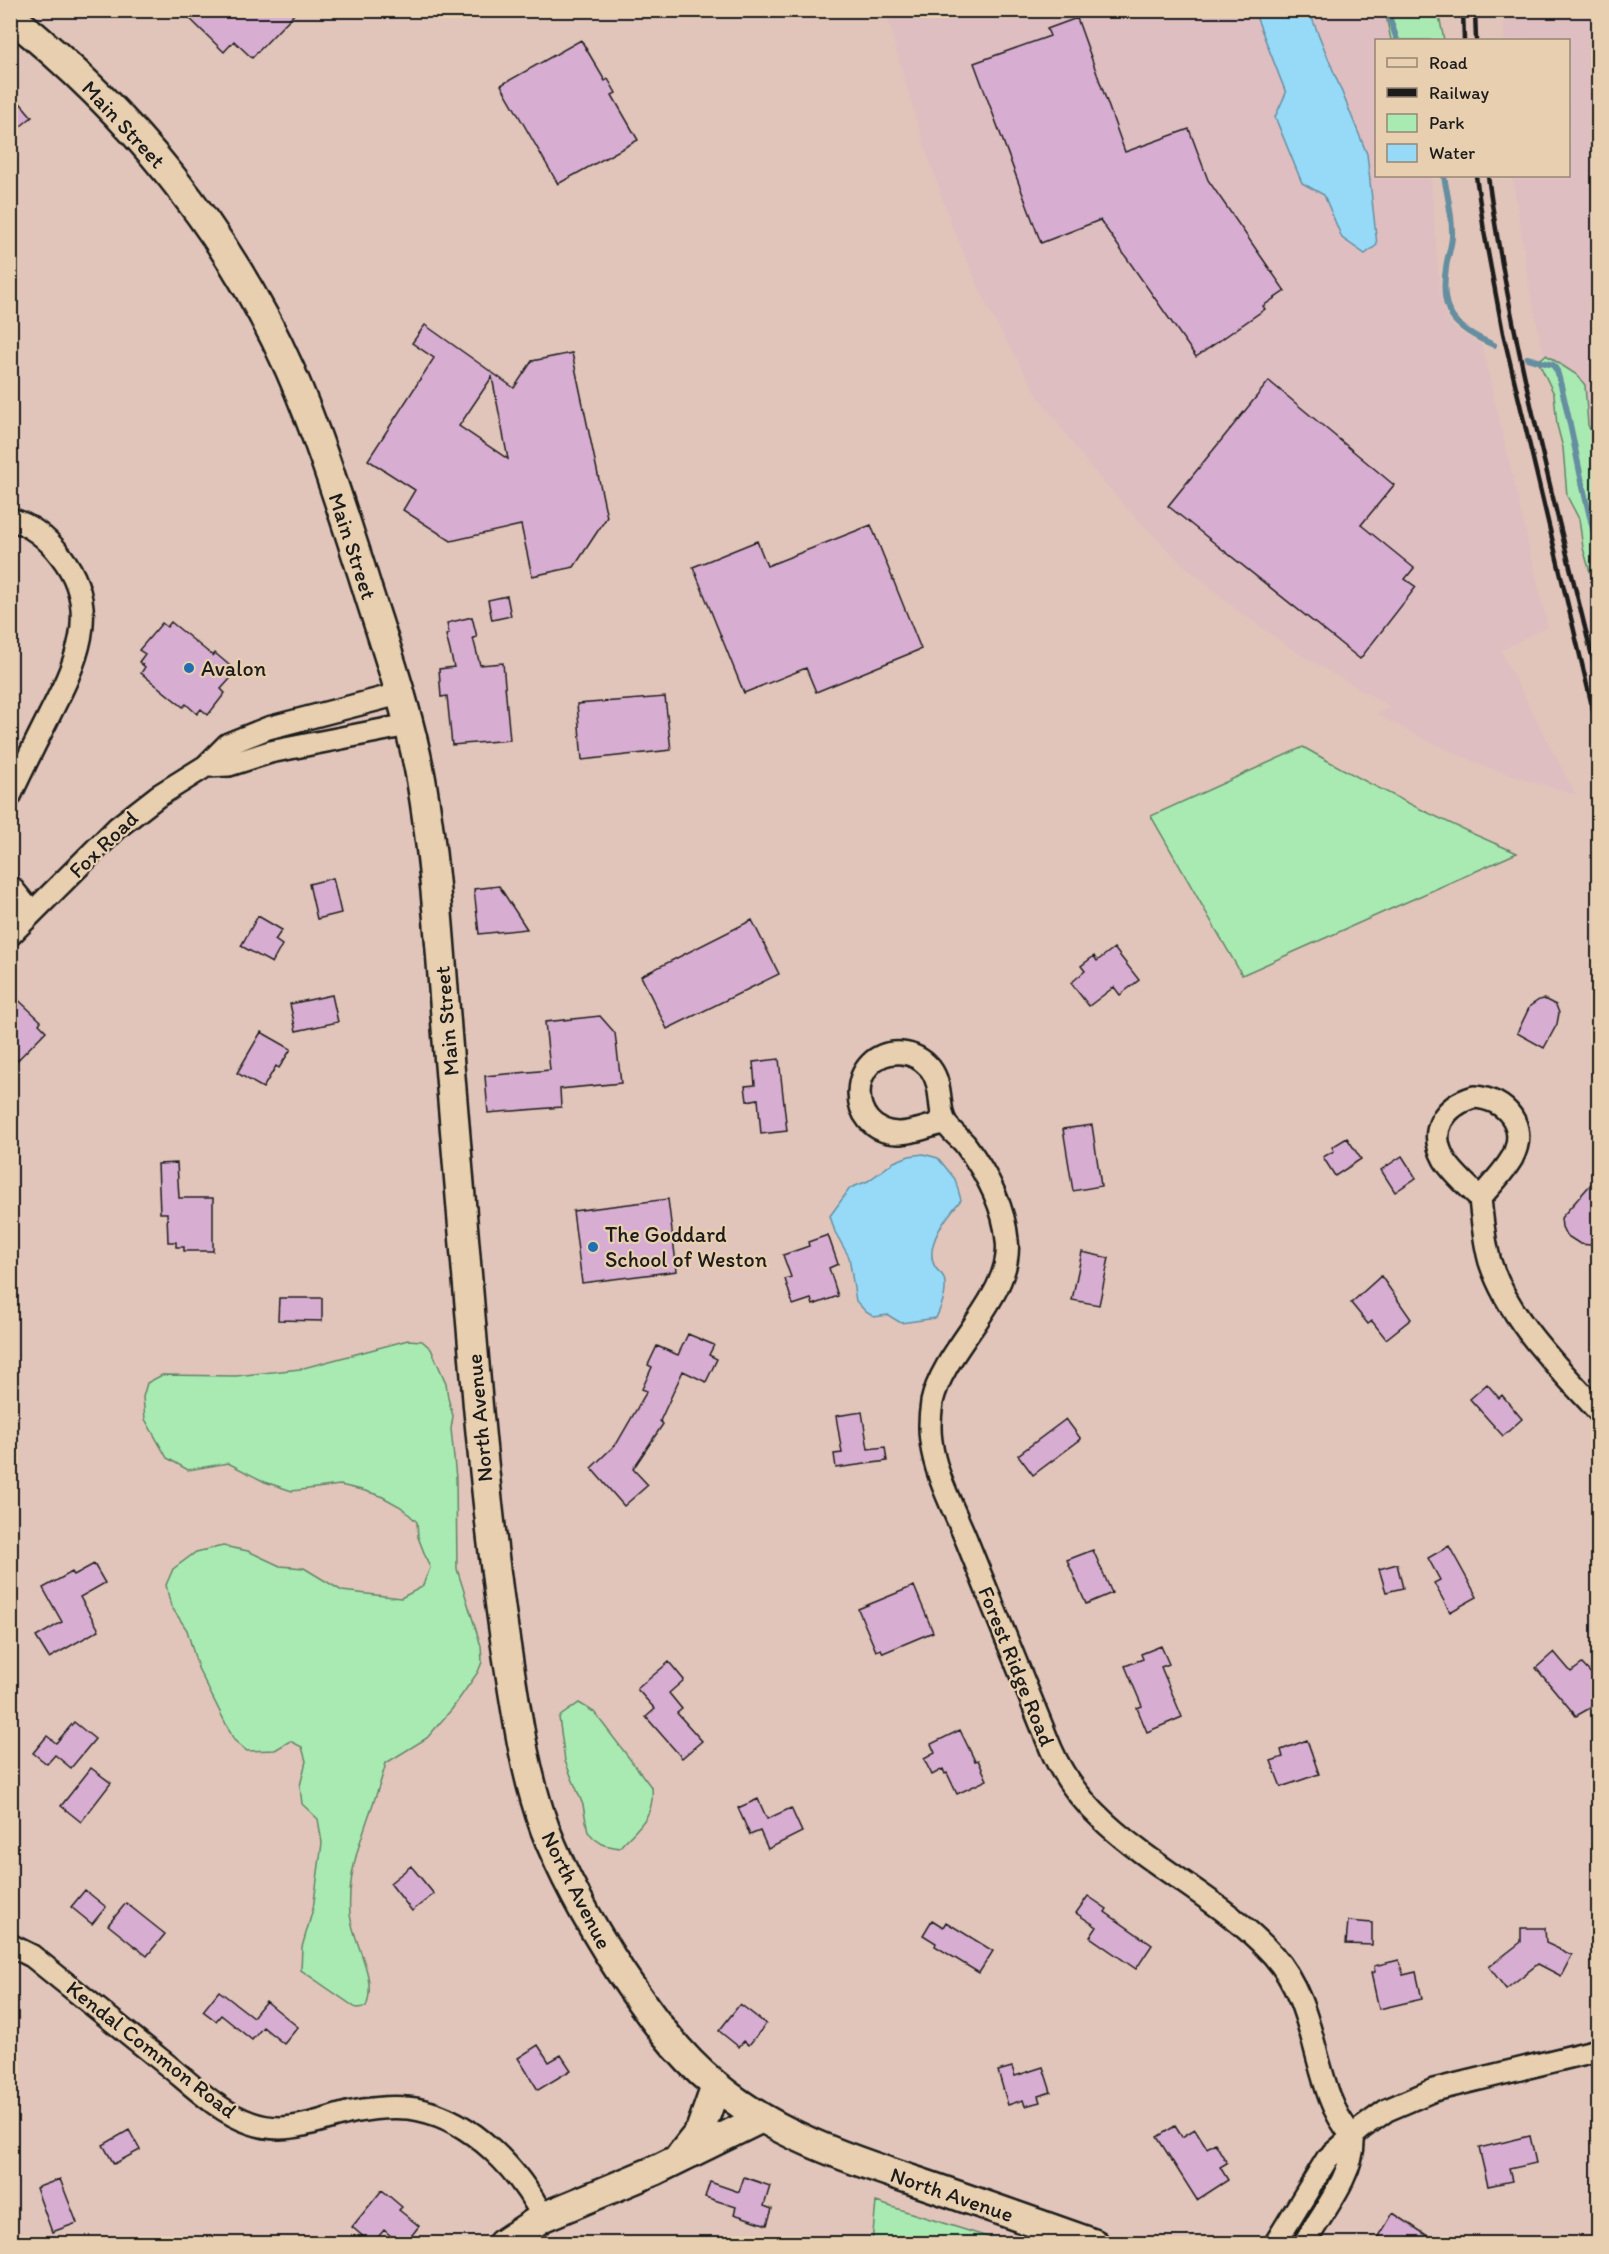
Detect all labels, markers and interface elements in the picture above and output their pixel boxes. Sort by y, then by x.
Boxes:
legend [1375,39,1570,177]
text: Road [1429,52,1468,74]
street label: Main Street [76,75,171,174]
text: Railway [1429,82,1490,104]
text: Park [1429,112,1464,134]
text: Water [1429,142,1475,164]
street label: Main Street [323,489,382,603]
place label: Avalon [201,655,267,682]
marker: Avalon [182,661,196,675]
street label: Fox Road [63,805,144,884]
street label: Main Street [428,965,465,1077]
place label: The Goddard School of Weston [605,1221,768,1273]
marker: The Goddard School of Weston [586,1240,600,1254]
street label: North Avenue [460,1353,499,1483]
street label: Forest Ridge Road [972,1582,1061,1750]
street label: North Avenue [535,1827,618,1954]
street label: Kendal Common Road [61,1974,242,2124]
street label: North Avenue [887,2161,1017,2228]

